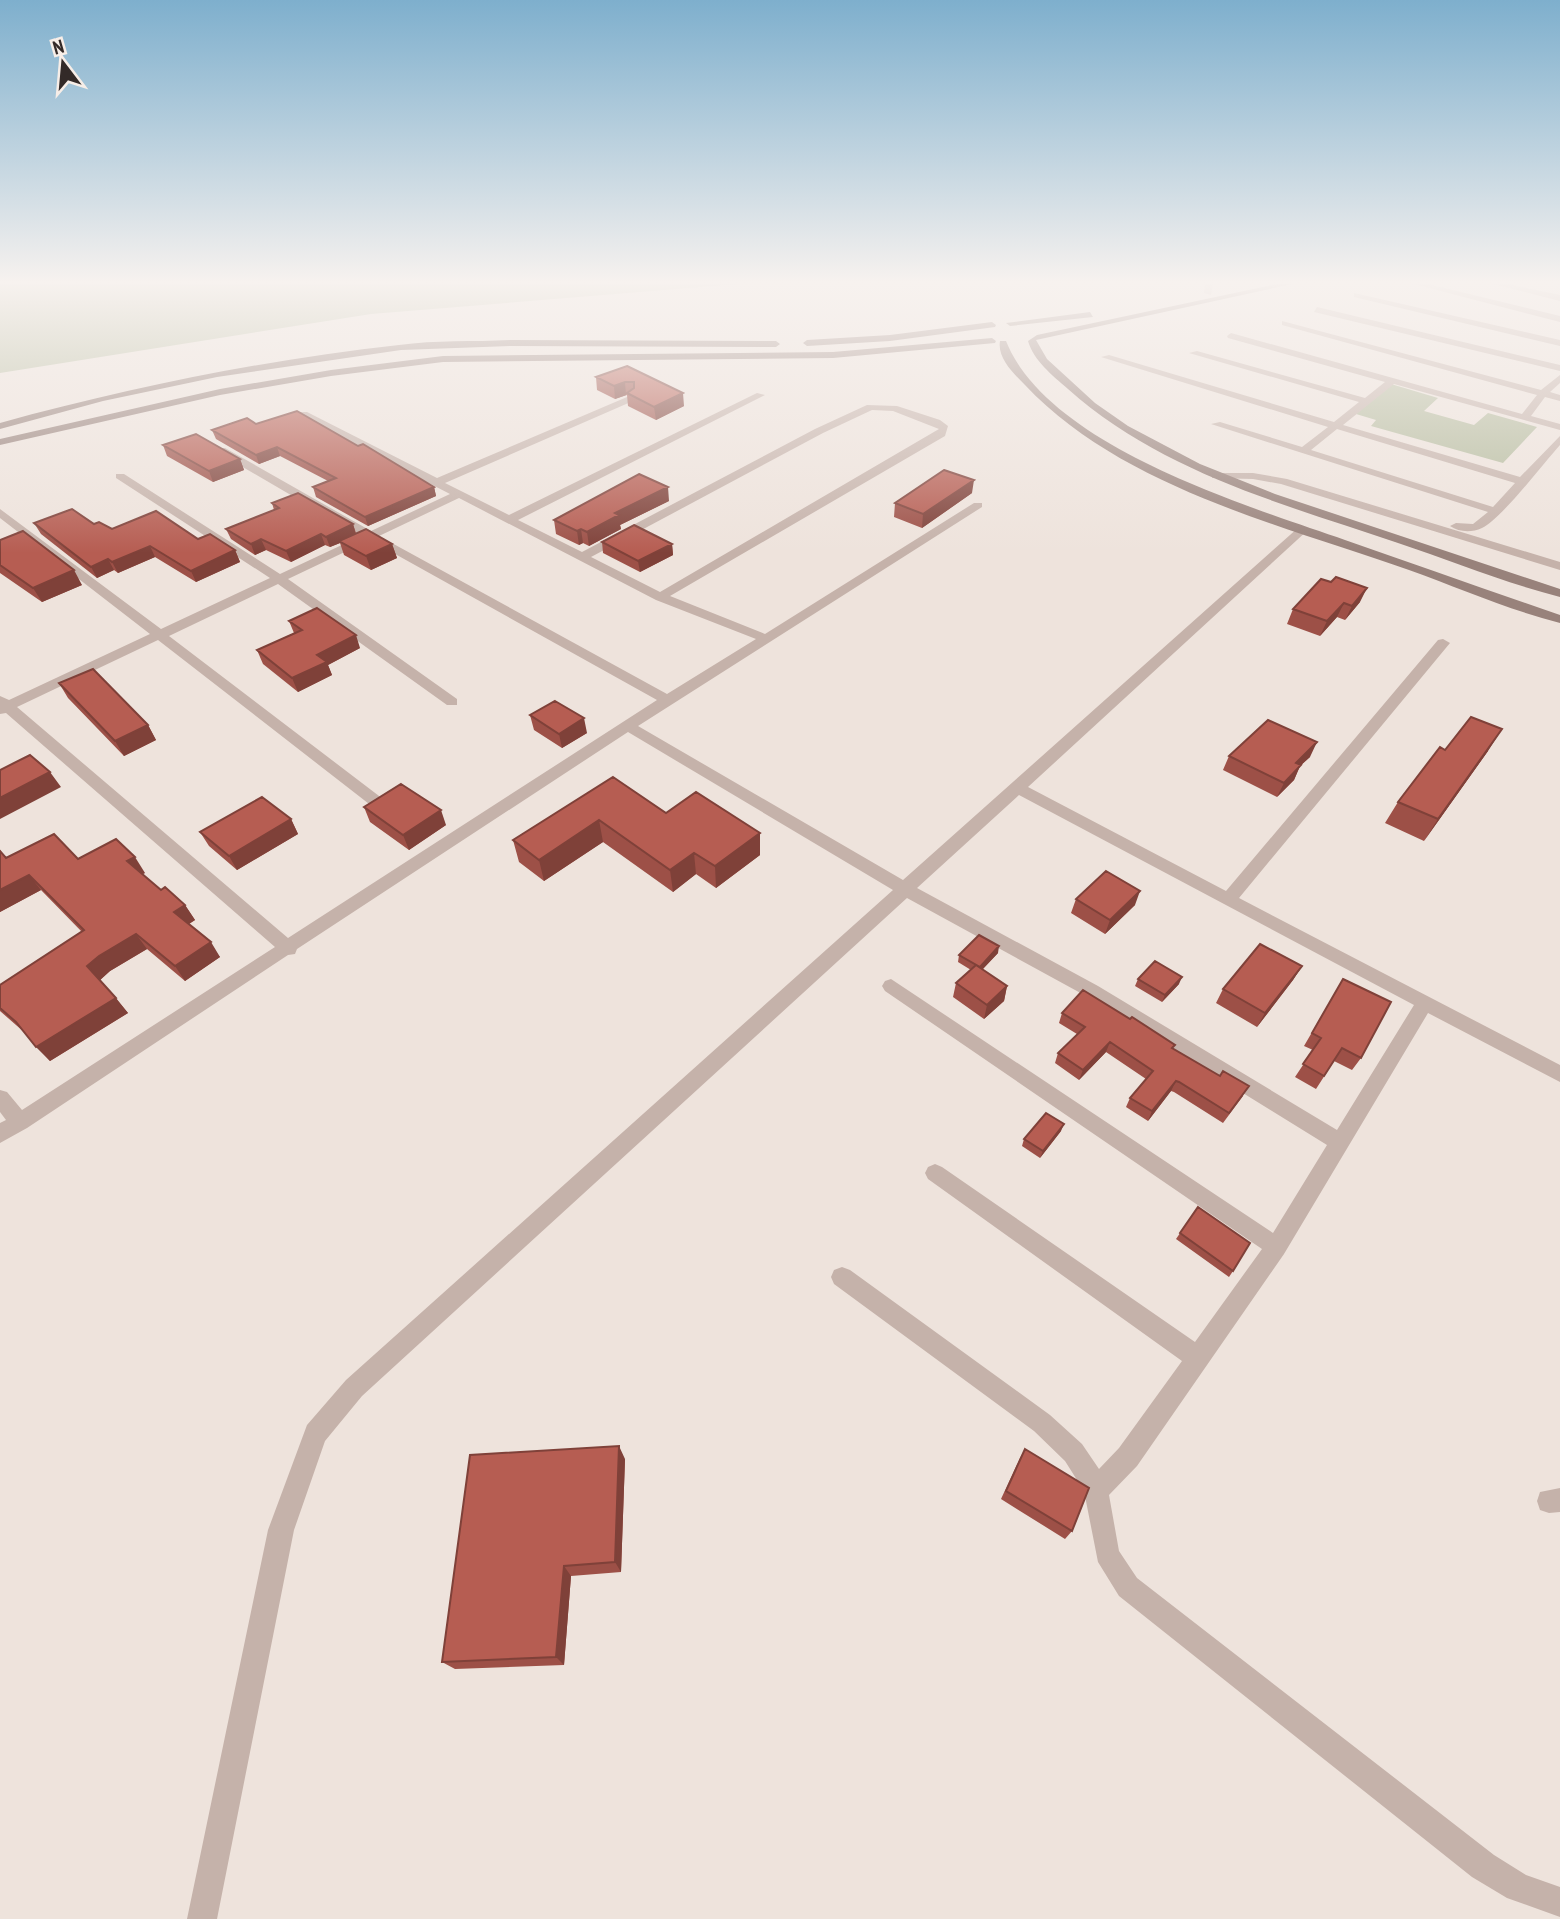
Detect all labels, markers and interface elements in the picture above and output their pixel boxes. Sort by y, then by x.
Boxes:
north arrow [28,28,98,98]
text: N [50,34,67,60]

